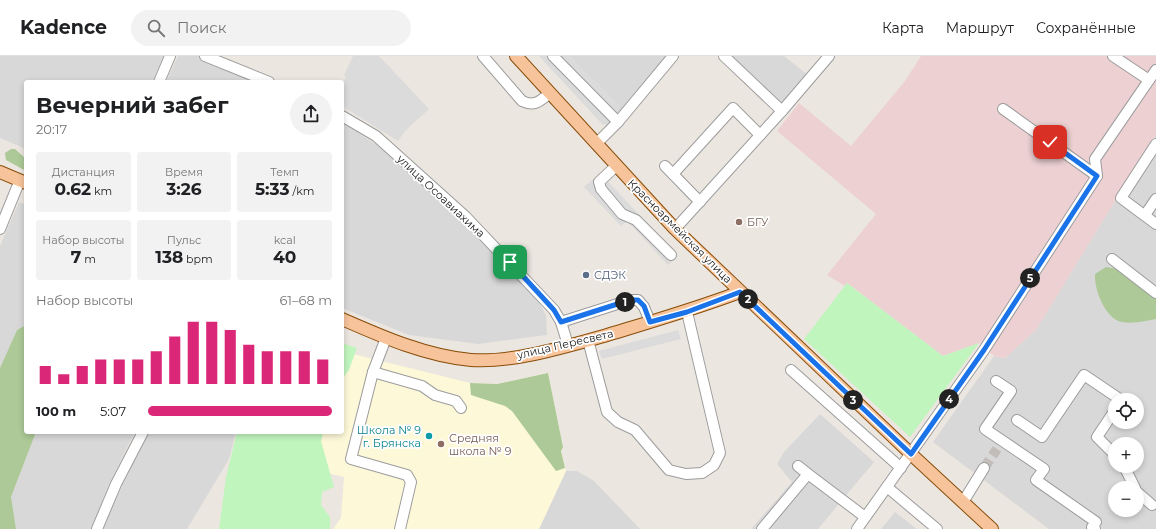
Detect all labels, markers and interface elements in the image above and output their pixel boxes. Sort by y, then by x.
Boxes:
search box [131,10,411,46]
text: Kadence [20,16,107,39]
icon: search [145,17,167,39]
text: Поиск [177,18,226,37]
text: Карта [882,19,924,37]
text: Маршрут [946,19,1014,37]
text: Сохранённые [1036,19,1136,37]
text: Вечерний забег [36,92,229,119]
button: share [290,93,332,135]
text: 20:17 [36,121,67,137]
pin [1033,125,1067,159]
icon: check [1039,131,1061,153]
street label: улица Осоавиахима [393,151,488,240]
text: Дистанция [52,165,115,179]
text: Время [165,165,203,179]
text: Темп [270,165,299,179]
street label: Красноармейская улица [625,176,735,286]
text: 0.62 [55,179,91,199]
text: 3:26 [166,179,202,199]
text: 5:33 [255,179,290,199]
text: km [91,184,112,198]
text: /km [290,184,314,198]
place label: БГУ [747,215,769,229]
marker: БГУ [734,217,744,227]
text: Набор высоты [42,233,124,247]
text: Пульс [167,233,201,247]
text: kcal [274,233,296,247]
pin [493,245,527,279]
text: 7 [71,247,81,267]
text: 138 [155,247,183,267]
text: 40 [273,247,296,267]
icon: arrive [499,251,521,273]
text: m [81,252,96,266]
text: bpm [183,252,213,266]
place label: СДЭК [594,268,626,282]
pin: 5 [1020,268,1040,288]
marker: СДЭК [581,270,591,280]
text: 5 [1027,271,1033,285]
pin: 2 [738,289,758,309]
text: Набор высоты [36,292,133,308]
text: 61–68 m [279,292,332,308]
pin: 1 [615,292,635,312]
text: 2 [745,292,751,306]
text: 1 [623,295,627,309]
street label: улица Пересвета [514,326,615,362]
pin: 4 [939,389,959,409]
pin: 3 [843,390,863,410]
text: 4 [945,392,953,406]
text: 3 [850,393,856,407]
map controls [1108,393,1144,517]
button: locate [1108,393,1144,429]
text: 100 m [36,403,76,419]
text: 5:07 [100,403,126,419]
place label: Школа № 9 г. Брянска [357,423,421,450]
marker: Школа № 9 г. Брянска [424,431,434,441]
place label: Средняя школа № 9 [449,431,512,458]
button: + [1108,437,1144,473]
marker: Средняя школа № 9 [436,439,446,449]
button: − [1108,481,1144,517]

